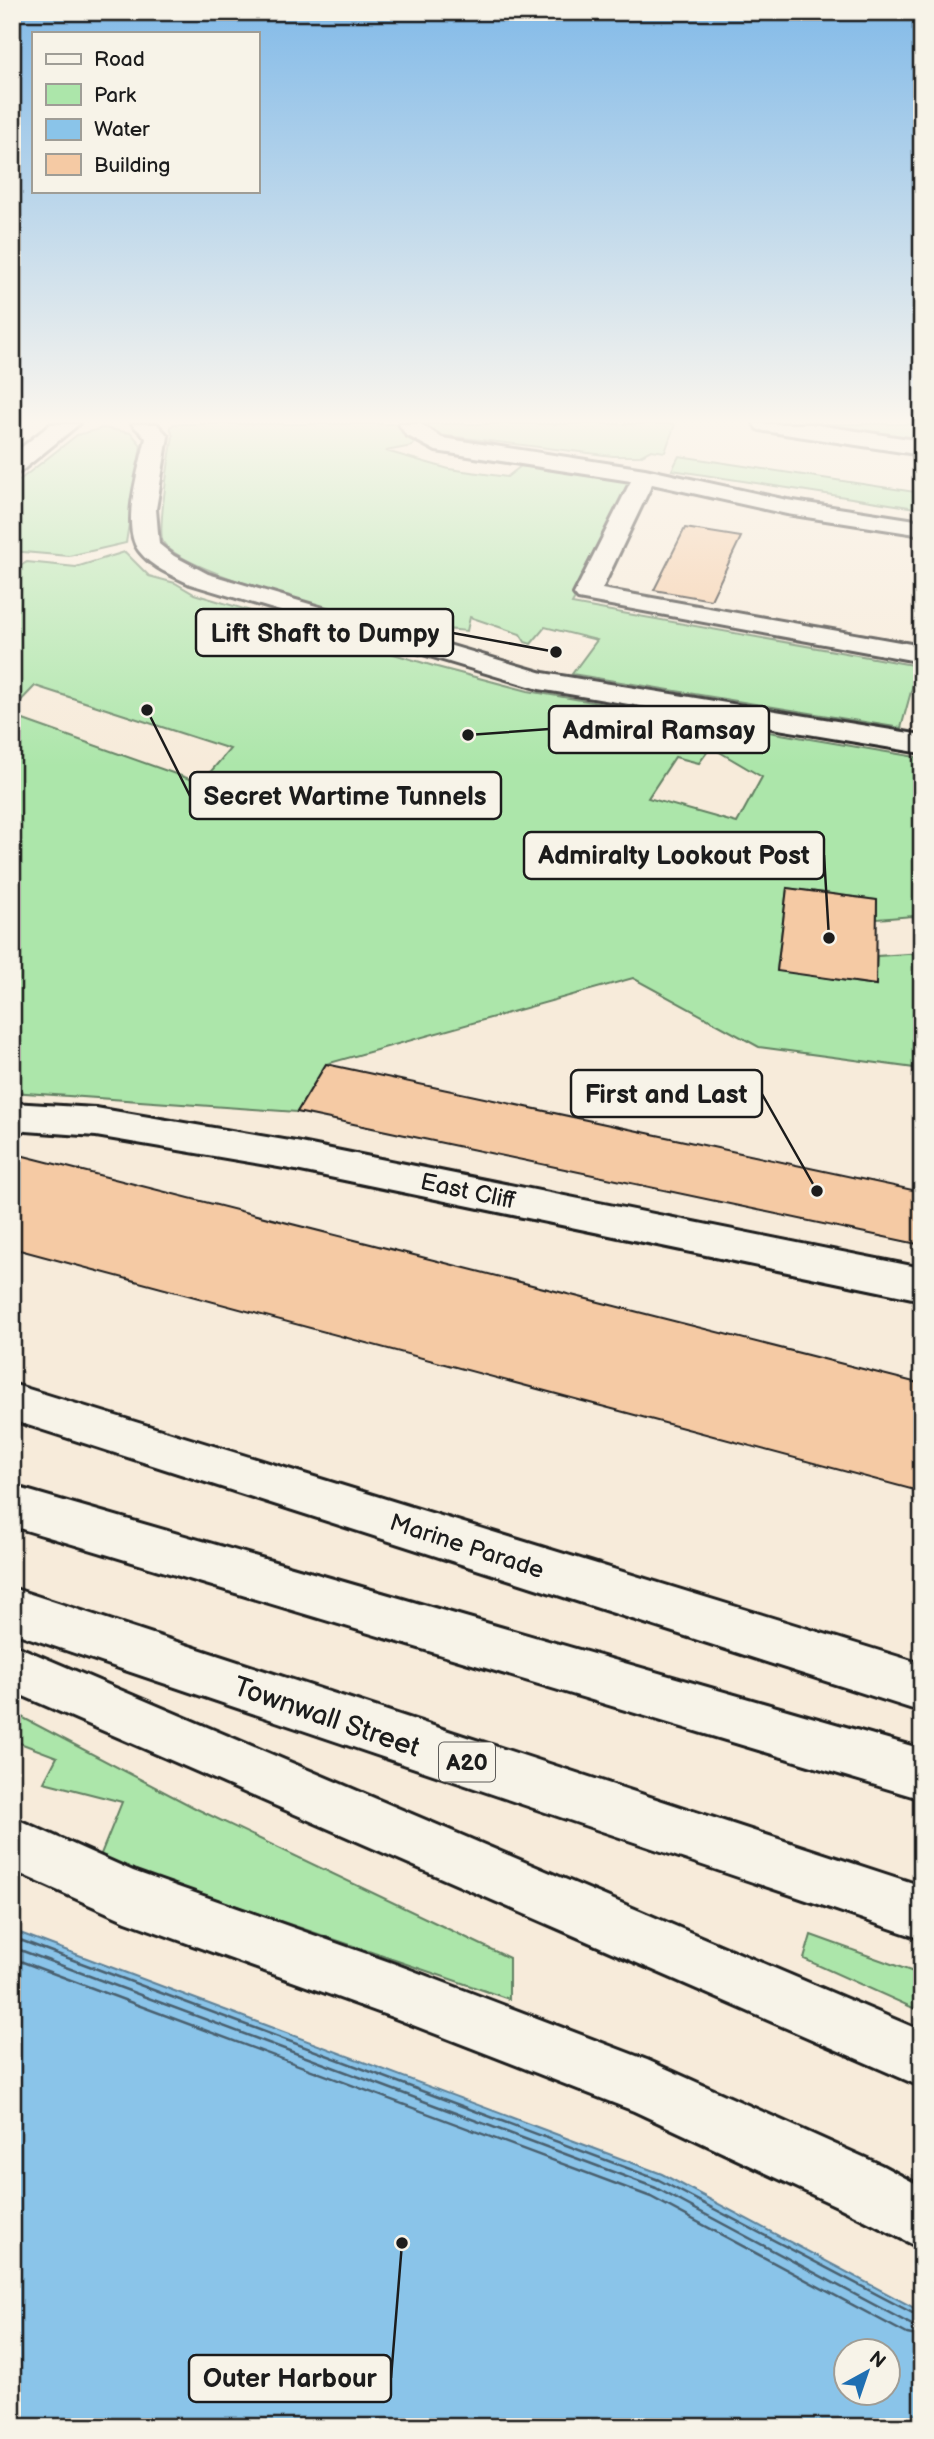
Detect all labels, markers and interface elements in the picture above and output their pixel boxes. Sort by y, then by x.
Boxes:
legend [32,32,259,192]
text: Road [94,47,145,72]
text: Park [94,83,137,108]
text: Water [94,117,150,142]
text: Building [94,153,170,178]
callout: Lift Shaft to Dumpy [196,609,453,656]
text: Lift Shaft to Dumpy [211,619,440,650]
callout: Admiral Ramsay [549,706,769,753]
text: Admiral Ramsay [562,716,755,747]
callout: Secret Wartime Tunnels [190,772,501,819]
text: Secret Wartime Tunnels [203,782,487,813]
callout: Admiralty Lookout Post [524,832,824,879]
text: Admiralty Lookout Post [537,841,810,872]
callout: First and Last [571,1070,762,1117]
text: First and Last [585,1080,748,1111]
street label: East Cliff [418,1167,518,1216]
street label: Marine Parade [386,1508,548,1585]
street label: Townwall Street [229,1670,424,1765]
road number: A20 [439,1742,495,1782]
north arrow [832,2338,902,2408]
text: N [864,2347,890,2374]
callout: Outer Harbour [189,2355,391,2402]
text: Outer Harbour [203,2364,378,2395]

